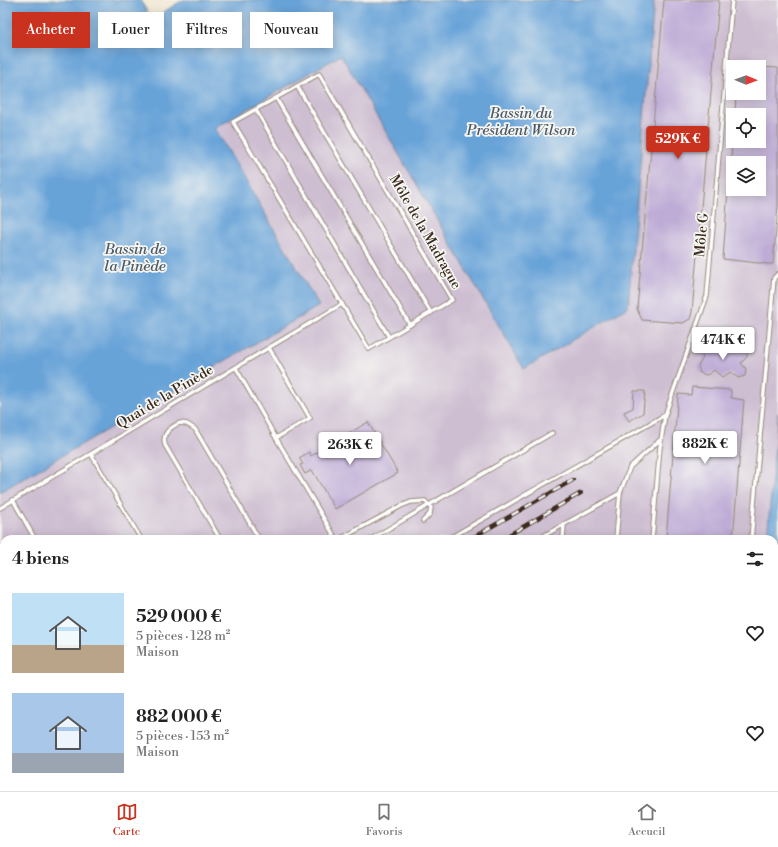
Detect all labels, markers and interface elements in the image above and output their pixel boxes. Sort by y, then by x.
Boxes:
chip: Acheter [12,12,90,48]
chip: Louer [98,12,164,48]
chip: Filtres [172,12,242,48]
chip: Nouveau [250,12,333,48]
north arrow [726,60,766,100]
map controls [726,60,766,196]
water label: Bassin du Président Wilson [466,104,576,140]
button: locate [726,108,766,148]
pin: 529K € [645,126,711,160]
text: 529K € [655,131,701,147]
button: layers [726,156,766,196]
street label: Môle de la Madrague [385,172,465,292]
street label: Môle G [691,211,713,258]
water label: Bassin de la Pinède [103,240,166,276]
pin: 474K € [690,327,756,361]
text: 474K € [701,332,745,348]
street label: Quai de la Pinède [113,361,217,433]
pin: 882K € [672,431,738,465]
pin: 263K € [317,432,383,466]
text: 882K € [682,436,728,452]
text: 263K € [327,437,373,453]
text: 4 biens [12,548,69,570]
icon: filters [744,548,766,570]
text: 529 000 € [136,606,221,628]
icon: home [44,609,92,657]
icon: heart [744,622,766,644]
text: 5 pièces · 128 m² [136,628,230,644]
text: Maison [136,644,179,660]
text: 882 000 € [136,706,222,728]
icon: home [44,709,92,757]
icon: heart [744,722,766,744]
text: 5 pièces · 153 m² [136,728,229,744]
text: Maison [136,744,179,760]
tab: Carte [113,801,140,839]
tab: Favoris [366,801,403,839]
tab: Accueil [628,801,665,839]

